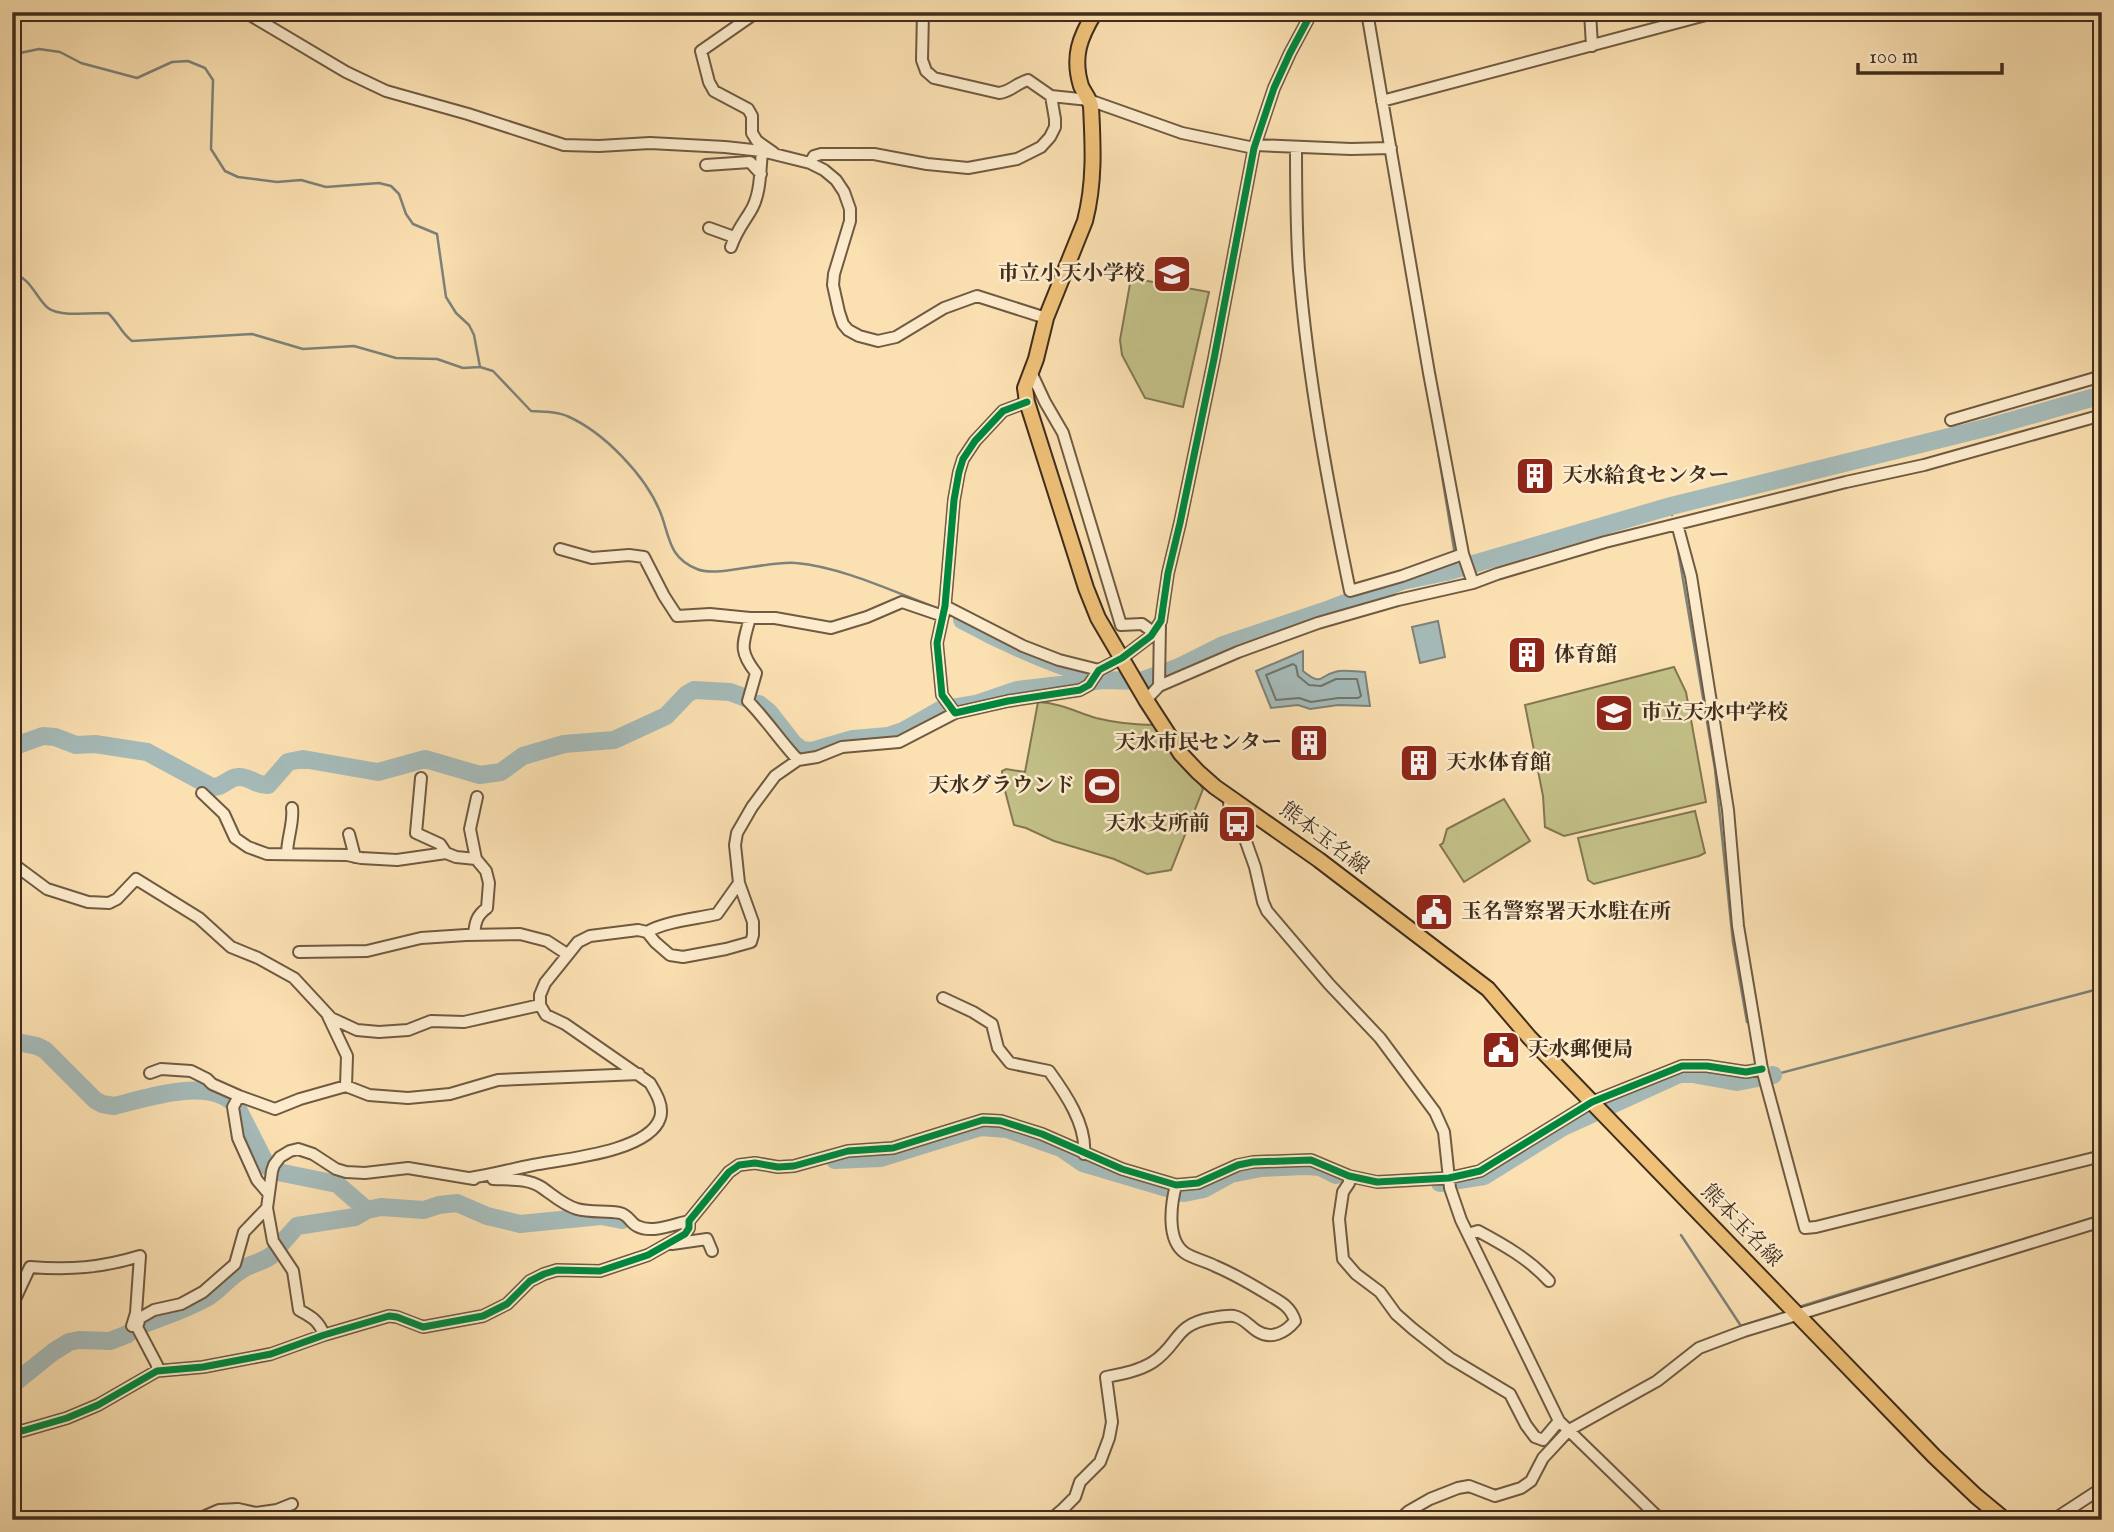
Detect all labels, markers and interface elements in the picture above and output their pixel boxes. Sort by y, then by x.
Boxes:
scale bar [1858,32,2002,76]
text: 100 m [1869,44,1918,71]
school or university icon: 市立小天小学校 [1151,253,1193,295]
place label: 市立小天小学校 [998,261,1145,288]
building icon: 天水給食センター [1514,455,1556,497]
place label: 天水給食センター [1562,463,1729,490]
building icon: 体育館 [1506,634,1548,676]
place label: 体育館 [1554,642,1617,669]
school or university icon: 市立天水中学校 [1593,692,1635,734]
place label: 市立天水中学校 [1641,700,1788,727]
building icon: 天水市民センター [1288,722,1330,764]
place label: 天水市民センター [1115,730,1282,757]
building icon: 天水体育館 [1398,742,1440,784]
place label: 天水体育館 [1446,750,1551,777]
sports icon: 天水グラウンド [1081,765,1123,807]
place label: 天水グラウンド [928,773,1075,800]
street label: 熊本玉名線 [1274,797,1374,881]
bus stop icon: 天水支所前 [1216,803,1258,845]
place label: 天水支所前 [1105,811,1210,838]
public building icon: 玉名警察署天水駐在所 [1413,891,1455,933]
place label: 玉名警察署天水駐在所 [1461,899,1671,926]
public building icon: 天水郵便局 [1480,1029,1522,1071]
place label: 天水郵便局 [1528,1037,1633,1064]
street label: 熊本玉名線 [1695,1179,1787,1273]

